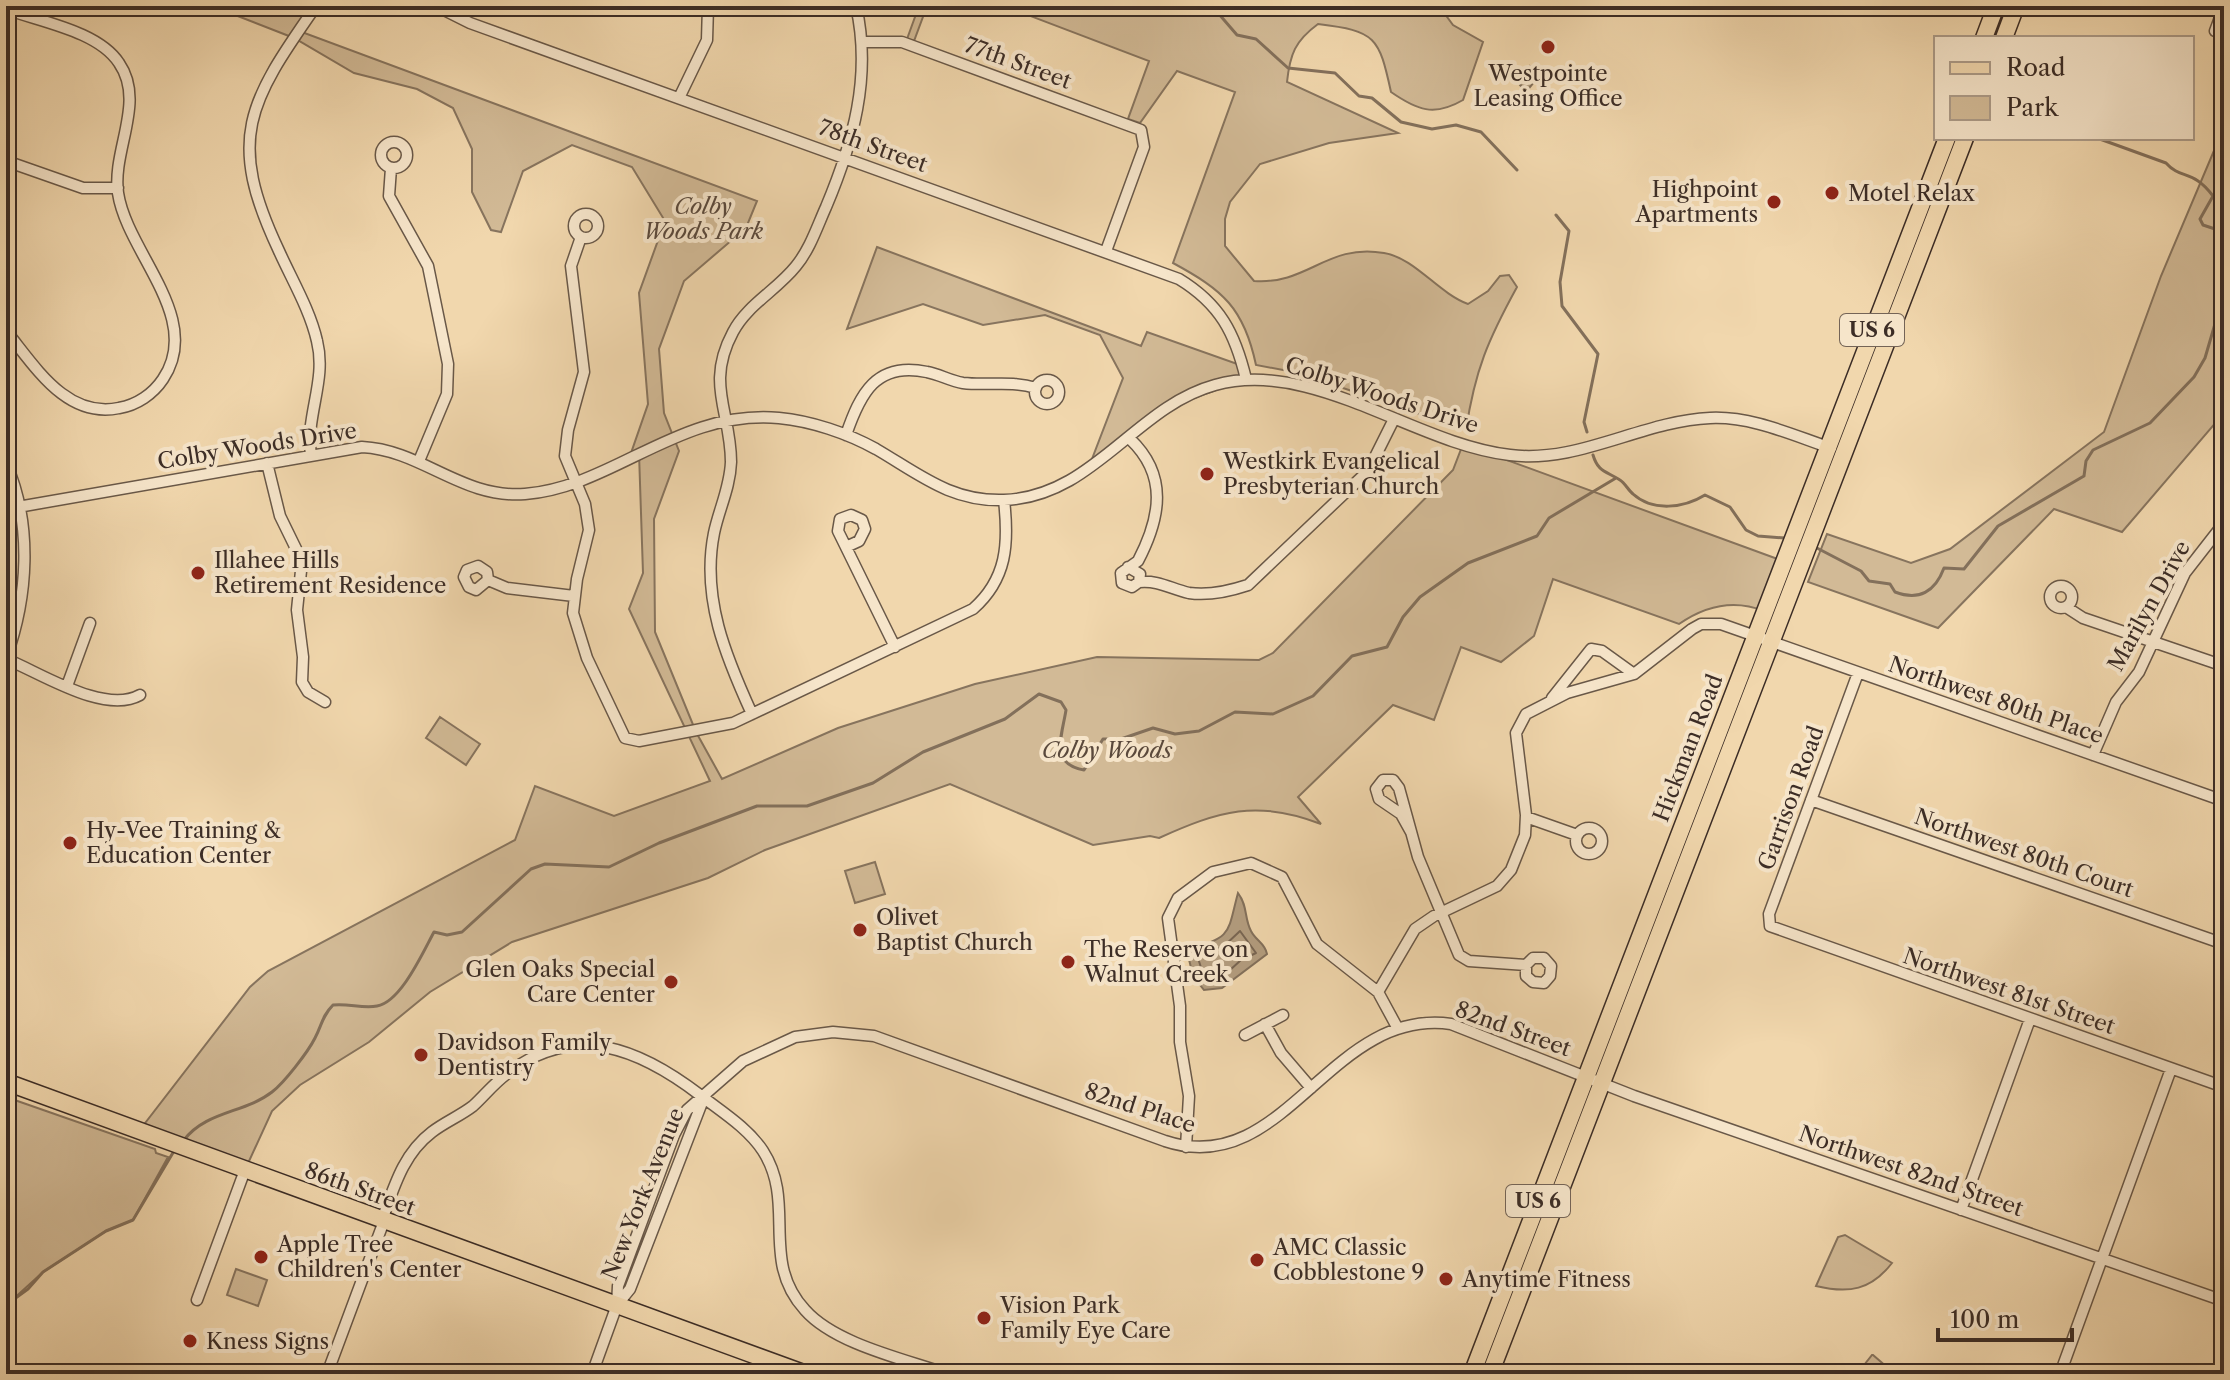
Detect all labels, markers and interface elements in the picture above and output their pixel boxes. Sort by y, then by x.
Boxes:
street label: 77th Street [961,31,1075,95]
legend [1934,36,2194,140]
marker: Westpointe Leasing Office [1539,38,1557,56]
text: Road [2006,53,2066,82]
place label: Westpointe Leasing Office [1473,60,1623,112]
text: Park [2006,93,2059,122]
street label: 78th Street [815,114,931,178]
place label: Highpoint Apartments [1635,176,1758,228]
place label: Motel Relax [1848,180,1975,207]
marker: Motel Relax [1823,184,1841,202]
park label: Colby Woods Park [643,193,764,245]
marker: Highpoint Apartments [1765,193,1783,211]
road number: US 6 [1840,314,1904,346]
street label: Colby Woods Drive [1282,351,1482,439]
street label: Colby Woods Drive [155,417,359,475]
place label: Westkirk Evangelical Presbyterian Church [1222,448,1441,500]
marker: Westkirk Evangelical Presbyterian Church [1198,465,1216,483]
street label: Marilyn Drive [2102,536,2196,676]
place label: Illahee Hills Retirement Residence [214,547,446,599]
marker: Illahee Hills Retirement Residence [189,564,207,582]
street label: Northwest 80th Place [1885,651,2107,749]
street label: Hickman Road [1647,670,1729,826]
street label: Garrison Road [1752,722,1830,874]
park label: Colby Woods [1042,737,1173,764]
street label: Northwest 80th Court [1911,803,2137,903]
place label: Hy-Vee Training & Education Center [86,817,281,869]
marker: Hy-Vee Training & Education Center [61,834,79,852]
place label: Olivet Baptist Church [876,904,1033,956]
marker: Olivet Baptist Church [851,921,869,939]
place label: The Reserve on Walnut Creek [1083,936,1249,988]
street label: Northwest 81st Street [1900,942,2119,1040]
marker: The Reserve on Walnut Creek [1059,953,1077,971]
place label: Glen Oaks Special Care Center [465,956,655,1008]
marker: Glen Oaks Special Care Center [662,973,680,991]
street label: 82nd Street [1451,996,1575,1062]
place label: Davidson Family Dentistry [437,1029,612,1081]
marker: Davidson Family Dentistry [412,1046,430,1064]
street label: 82nd Place [1081,1077,1199,1139]
street label: New York Avenue [596,1104,690,1284]
street label: Northwest 82nd Street [1795,1120,2027,1222]
street label: 86th Street [301,1157,419,1222]
road number: US 6 [1506,1185,1570,1217]
place label: Apple Tree Children's Center [276,1231,462,1283]
place label: AMC Classic Cobblestone 9 [1272,1234,1424,1286]
marker: Apple Tree Children's Center [252,1248,270,1266]
marker: AMC Classic Cobblestone 9 [1248,1251,1266,1269]
place label: Anytime Fitness [1461,1266,1631,1293]
marker: Anytime Fitness [1437,1270,1455,1288]
place label: Vision Park Family Eye Care [999,1292,1171,1344]
scale bar [1938,1292,2072,1342]
text: 100 m [1950,1305,2019,1334]
marker: Vision Park Family Eye Care [975,1309,993,1327]
place label: Kness Signs [206,1328,329,1355]
marker: Kness Signs [181,1332,199,1350]

